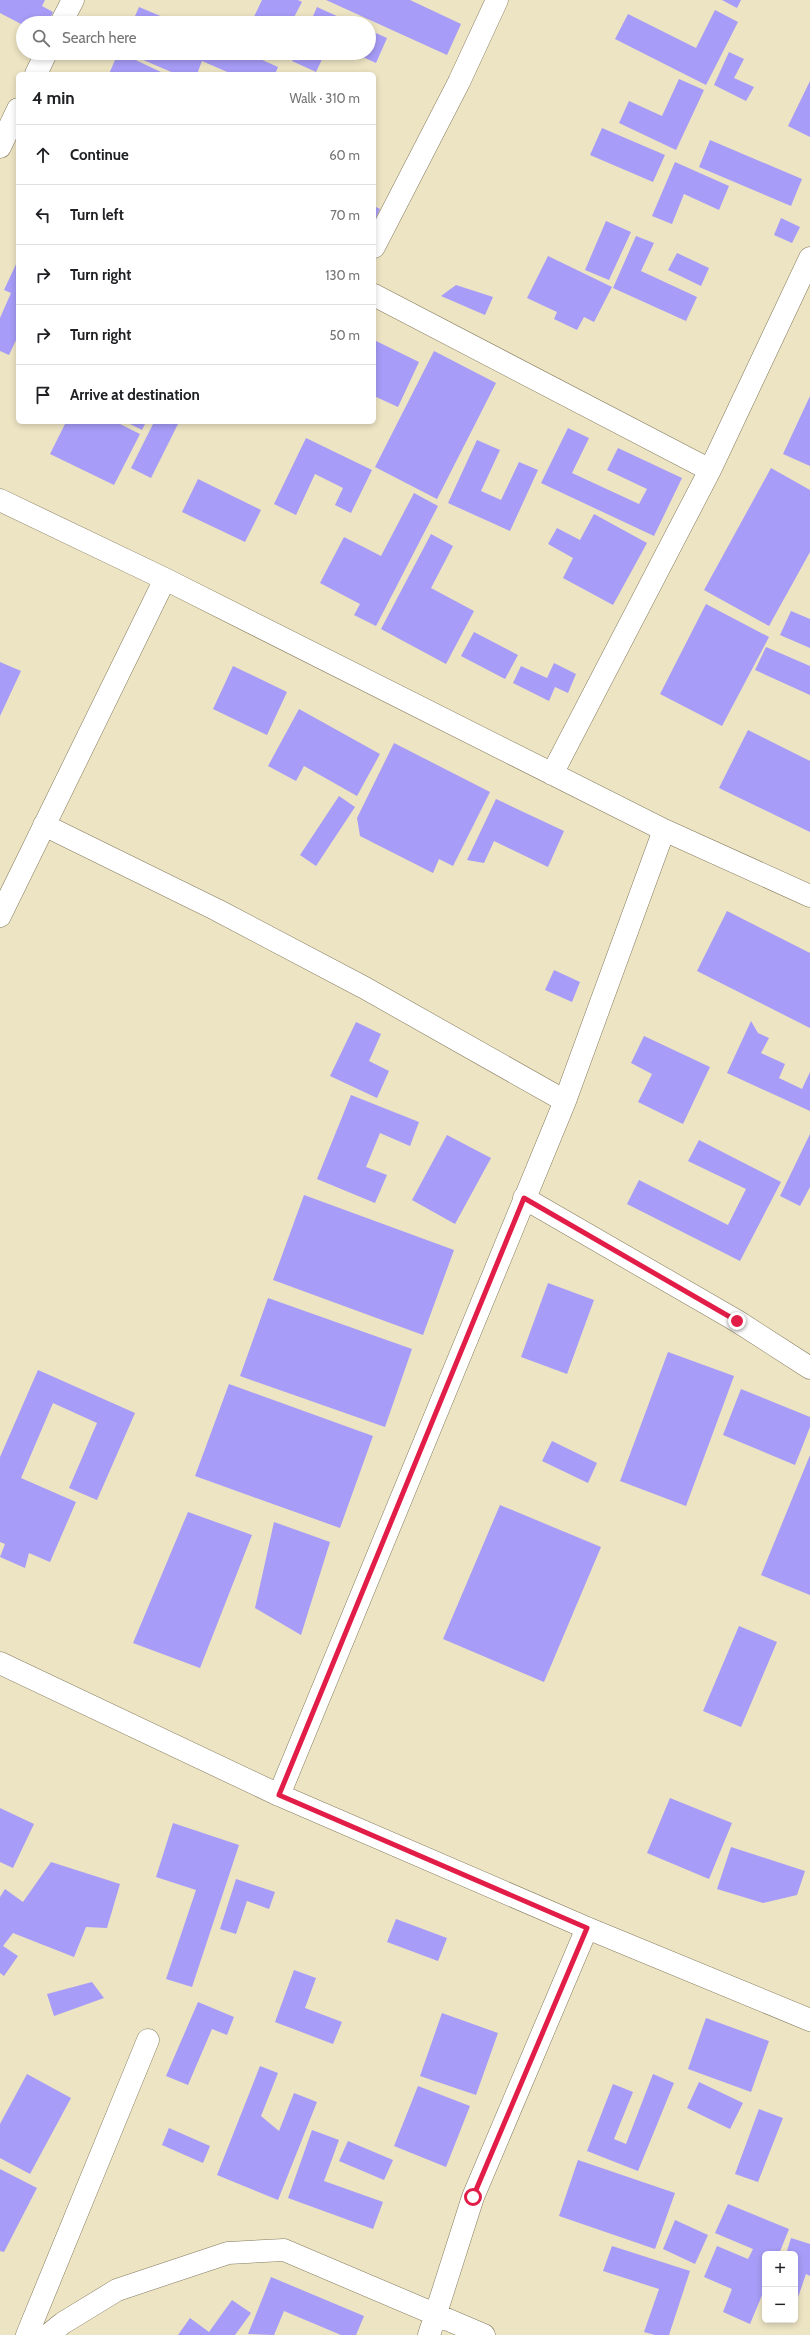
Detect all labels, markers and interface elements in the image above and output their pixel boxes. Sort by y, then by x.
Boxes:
search box [16,16,376,60]
icon: search [30,27,52,49]
text: Search here [62,29,137,47]
text: 4 min [32,88,75,108]
text: Walk · 310 m [289,90,360,106]
icon: ahead [32,144,54,166]
text: Continue [70,146,129,164]
text: 60 m [329,147,360,163]
icon: left [32,204,54,226]
text: Turn left [70,206,124,224]
text: 70 m [330,207,360,223]
icon: right [32,264,54,286]
text: Turn right [70,266,131,284]
text: 130 m [325,267,360,283]
icon: right [32,324,54,346]
text: Turn right [70,326,131,344]
text: 50 m [330,327,360,343]
icon: arrive [32,384,54,406]
text: Arrive at destination [70,386,200,404]
route end [728,1312,746,1330]
route start [464,2188,482,2206]
map controls [762,2251,798,2323]
button: + [762,2251,798,2287]
button: − [762,2287,798,2323]

